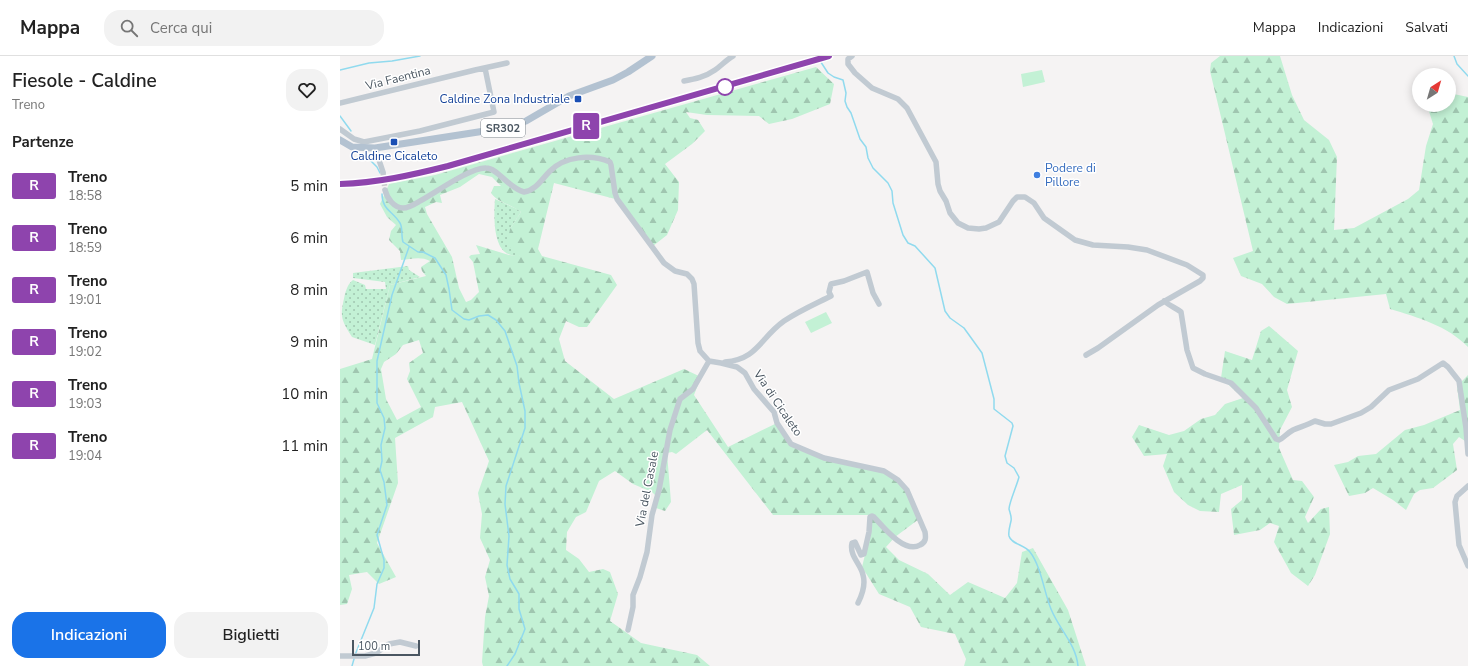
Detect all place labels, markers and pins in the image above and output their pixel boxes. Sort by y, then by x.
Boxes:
unlabelled marker [716,78,734,96]
place label: Caldine Zona Industriale [440,91,570,107]
marker: Caldine Zona Industriale [573,94,583,104]
marker: Caldine Cicaleto [389,137,399,147]
place label: Caldine Cicaleto [350,148,438,164]
place label: Podere di Pillore [1045,160,1096,190]
marker: Podere di Pillore [1032,170,1042,180]

